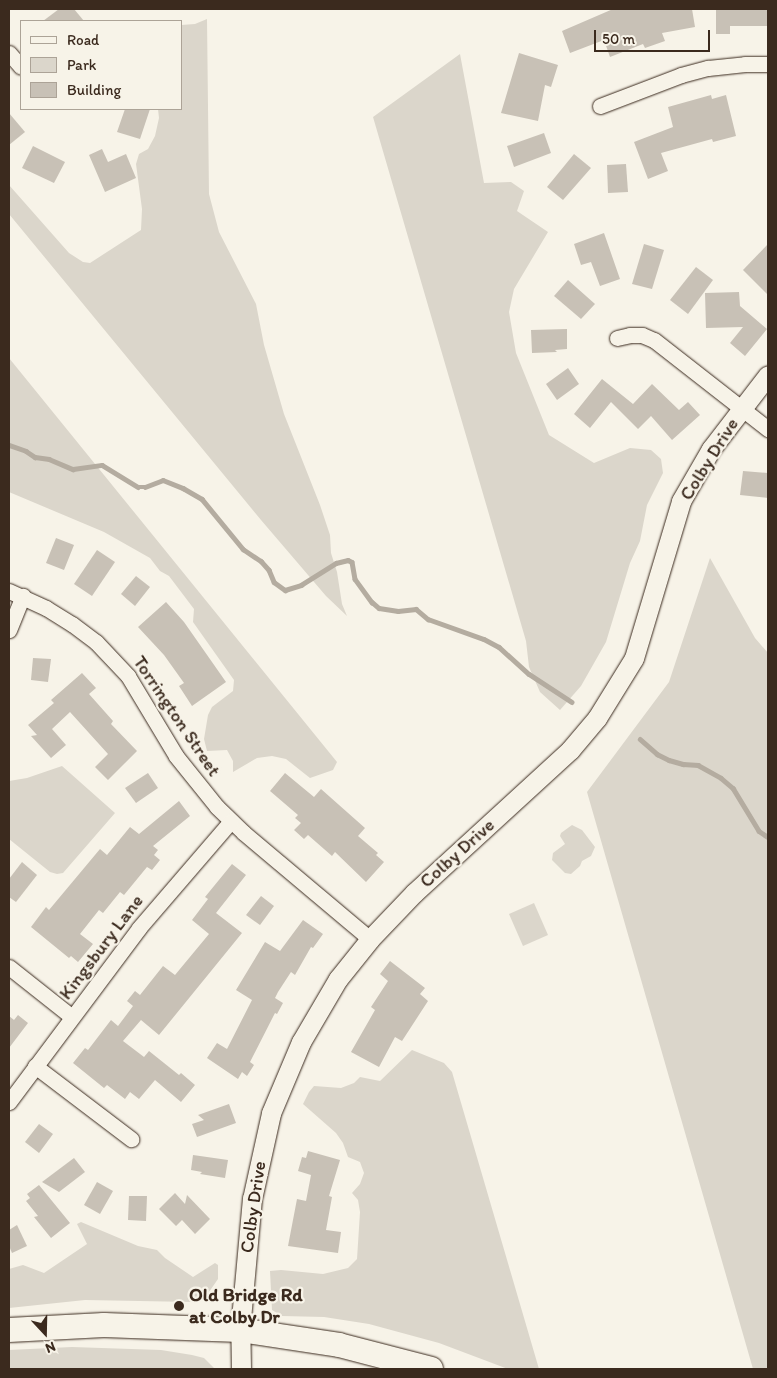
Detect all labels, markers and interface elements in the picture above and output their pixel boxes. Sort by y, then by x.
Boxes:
legend [20,20,182,110]
scale bar [597,20,713,52]
text: 50 m [602,30,635,48]
text: Road [67,31,99,49]
text: Park [67,56,97,74]
text: Building [67,81,121,99]
street label: Colby Drive [675,413,743,505]
street label: Torrington Street [128,651,226,781]
street label: Colby Drive [415,813,499,893]
street label: Kingsbury Lane [54,890,148,1004]
street label: Colby Drive [235,1159,271,1255]
place label: Old Bridge Rd at Colby Dr [189,1284,302,1328]
marker: Old Bridge Rd at Colby Dr [173,1300,185,1312]
north arrow [20,1308,70,1358]
text: N [43,1338,58,1357]

